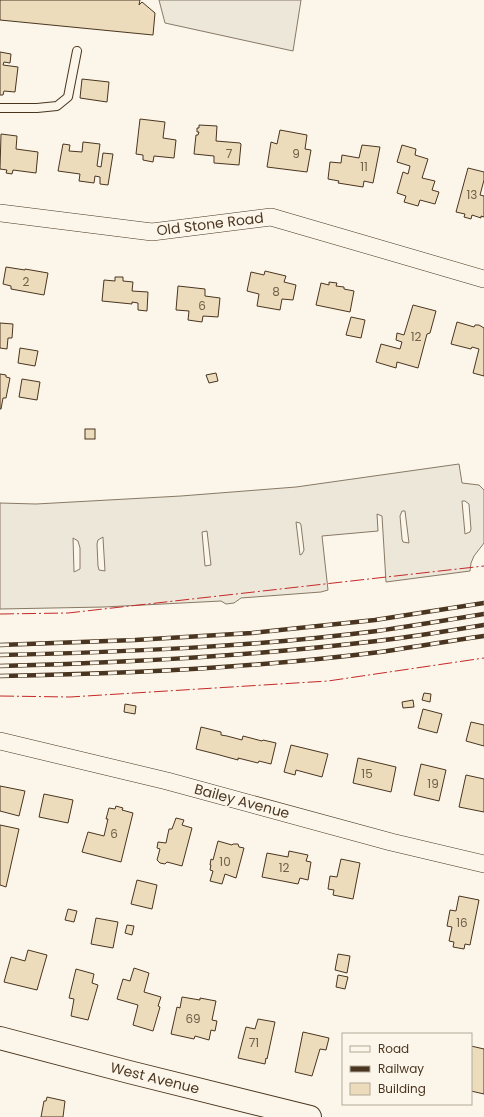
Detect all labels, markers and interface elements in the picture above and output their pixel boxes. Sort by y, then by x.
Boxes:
house number: 7 [226,145,233,162]
house number: 9 [292,145,300,162]
house number: 11 [360,158,368,175]
house number: 13 [467,186,477,203]
street label: Old Stone Road [155,208,265,240]
house number: 2 [23,273,30,290]
house number: 8 [272,283,280,300]
house number: 6 [198,297,206,314]
house number: 12 [411,328,421,345]
house number: 15 [361,765,373,782]
house number: 19 [427,775,439,792]
street label: Bailey Avenue [192,779,292,823]
house number: 6 [110,825,118,842]
house number: 10 [219,853,231,870]
house number: 12 [279,859,289,876]
house number: 16 [456,914,468,931]
house number: 69 [185,1010,201,1027]
legend [342,1033,472,1105]
house number: 71 [249,1034,259,1051]
text: Road [378,1040,409,1057]
street label: West Avenue [108,1057,202,1099]
text: Railway [378,1060,424,1077]
text: Building [378,1080,426,1097]

